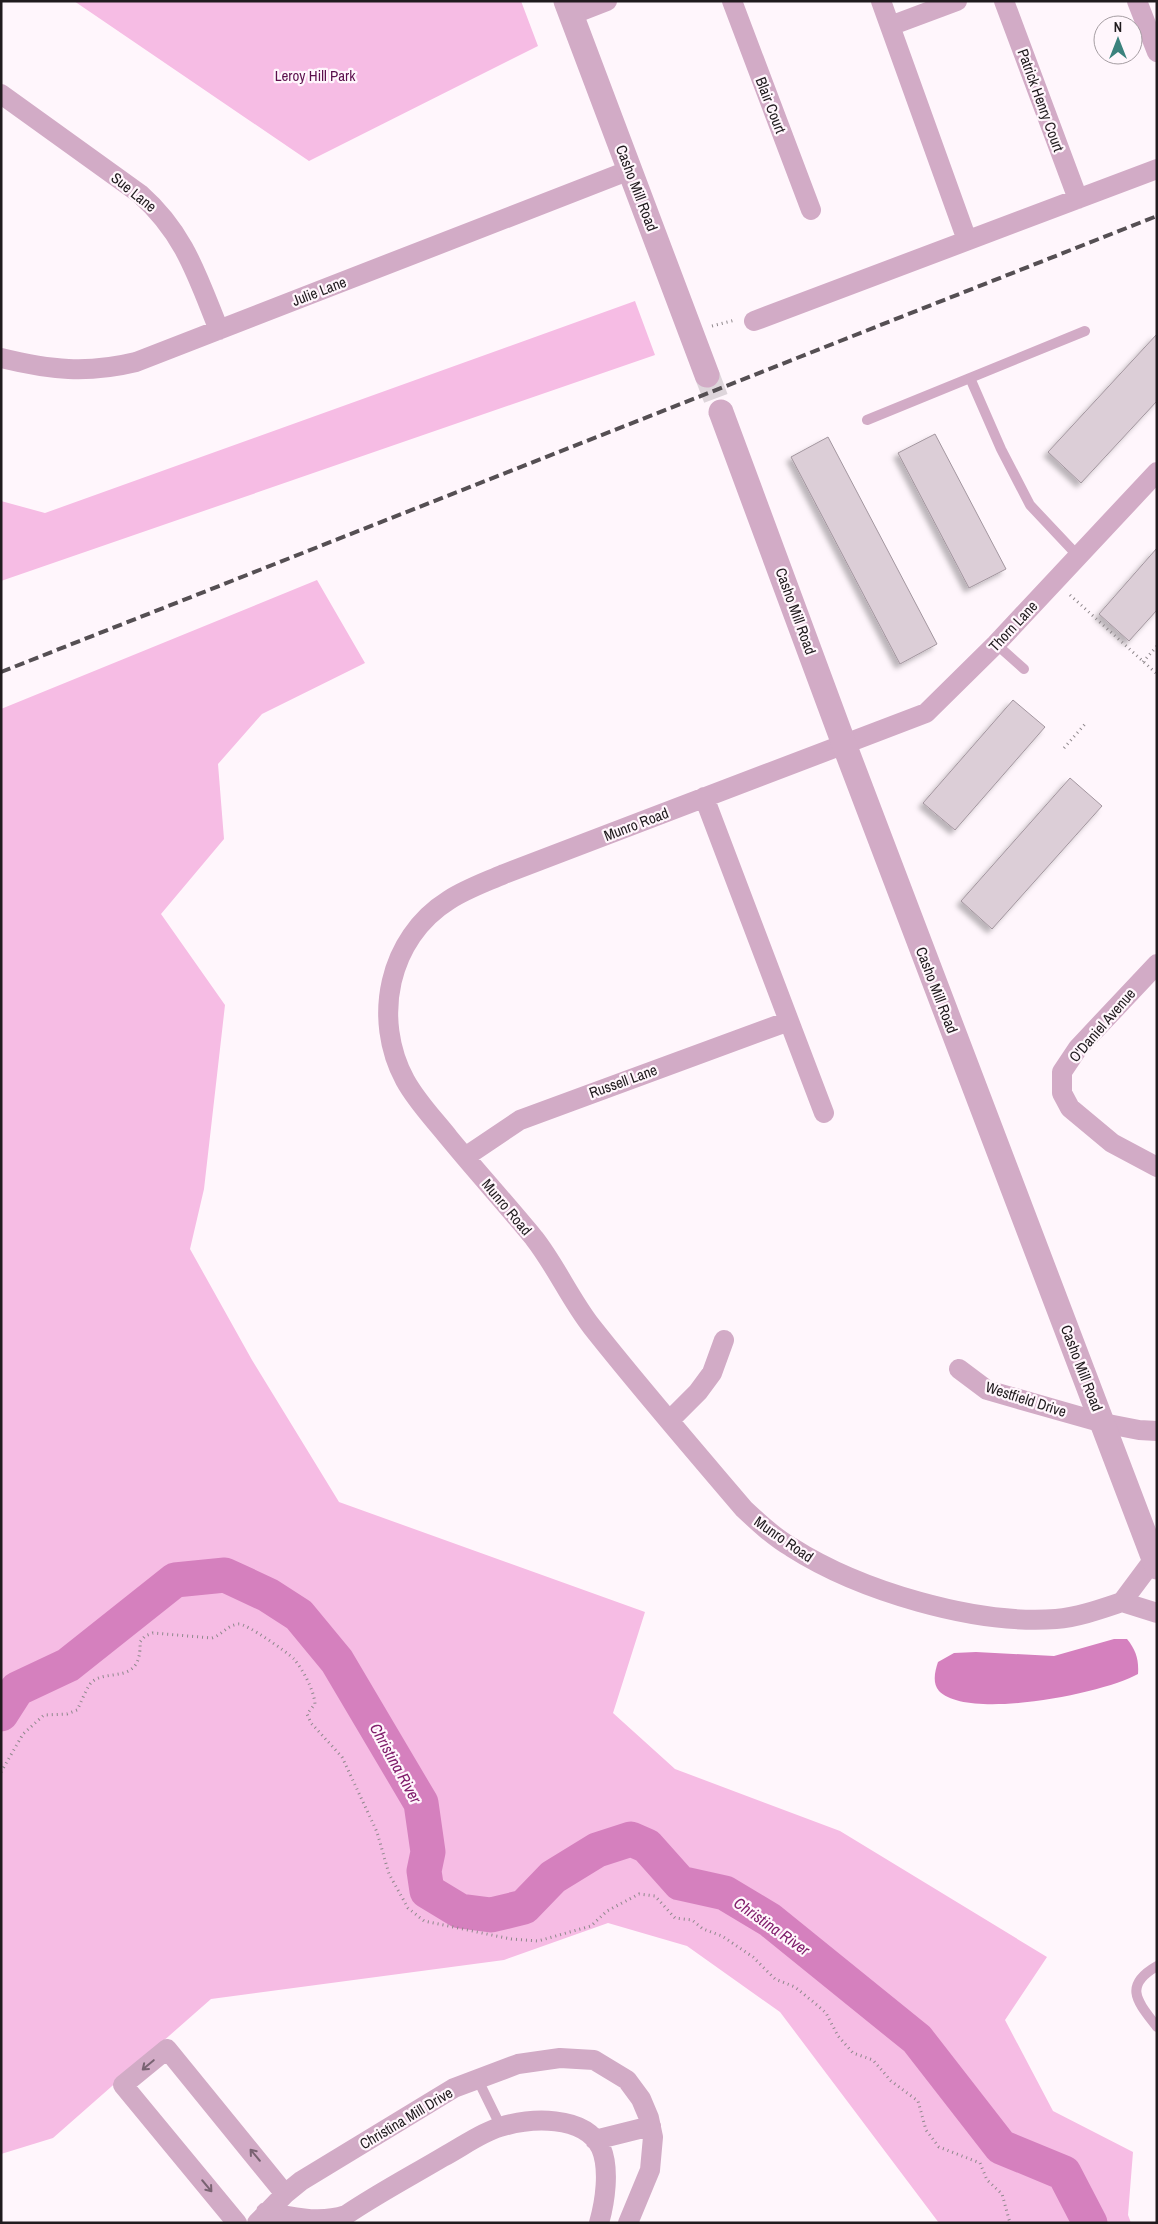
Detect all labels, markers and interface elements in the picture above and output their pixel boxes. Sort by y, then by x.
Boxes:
north arrow [1093,15,1143,65]
text: N [1114,18,1122,36]
street label: Patrick Henry Court [1013,46,1070,155]
park label: Leroy Hill Park [275,65,356,86]
street label: Blair Court [751,74,792,137]
street label: Casho Mill Road [611,142,663,234]
street label: Sue Lane [107,167,161,217]
street label: Julie Lane [289,271,349,311]
street label: Casho Mill Road [771,565,821,657]
street label: Thorn Lane [984,596,1042,656]
street label: Munro Road [601,802,671,846]
street label: Casho Mill Road [911,944,963,1036]
street label: O'Daniel Avenue [1064,983,1140,1067]
street label: Russell Lane [586,1059,660,1103]
street label: Munro Road [477,1174,537,1240]
street label: Casho Mill Road [1056,1322,1108,1414]
street label: Westfield Drive [983,1376,1069,1422]
street label: Munro Road [750,1511,818,1567]
water label: Christina River [365,1719,427,1807]
water label: Christina River [730,1892,815,1961]
one-way arrow [142,2060,155,2071]
street label: Christina Mill Drive [355,2082,457,2154]
one-way arrow [250,2149,261,2162]
one-way arrow [201,2179,212,2192]

